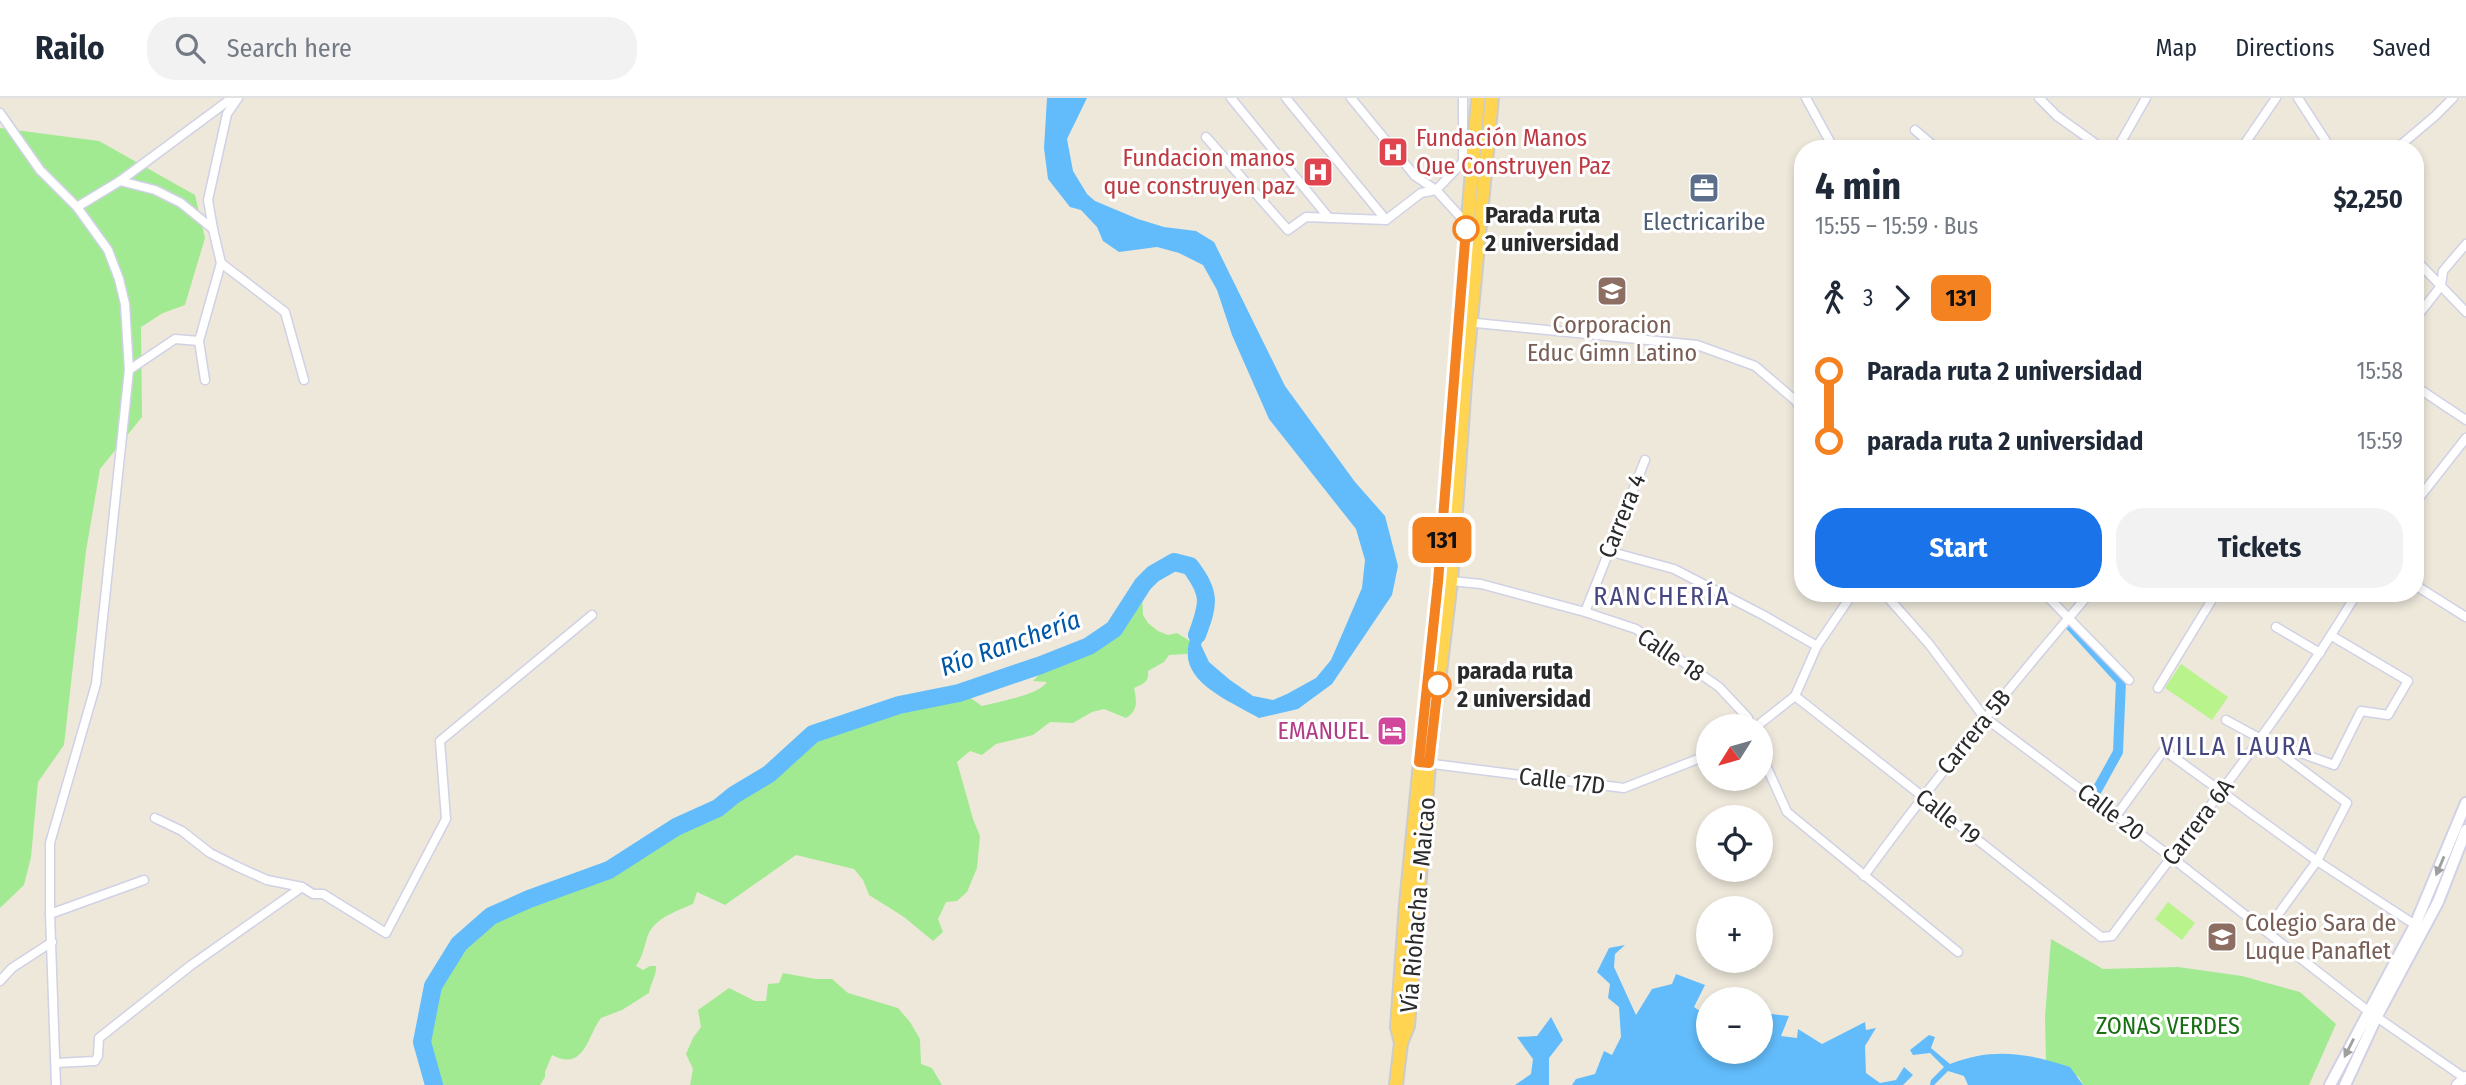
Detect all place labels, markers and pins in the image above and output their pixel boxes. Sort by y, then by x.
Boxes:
place label: Fundación Manos Que Construyen Paz [1416,124,1610,180]
hospital icon: Fundación Manos Que Construyen Paz [1376,135,1410,169]
place label: Fundacion manos que construyen paz [1103,144,1295,200]
hospital icon: Fundacion manos que construyen paz [1301,155,1335,189]
office icon: Electricaribe [1687,171,1721,205]
place label: Parada ruta 2 universidad [1484,201,1619,257]
place label: Electricaribe [1643,208,1765,236]
marker: Parada ruta 2 universidad [1453,216,1479,242]
school or university icon: Corporacion Educ Gimn Latino [1595,274,1629,308]
place label: Corporacion Educ Gimn Latino [1527,311,1697,367]
place label: parada ruta 2 universidad [1456,657,1591,713]
marker: parada ruta 2 universidad [1425,672,1451,698]
hotel icon: EMANUEL [1375,714,1409,748]
place label: EMANUEL [1277,717,1369,745]
place label: Colegio Sara de Luque Panaflet [2245,909,2396,965]
school or university icon: Colegio Sara de Luque Panaflet [2205,920,2239,954]

